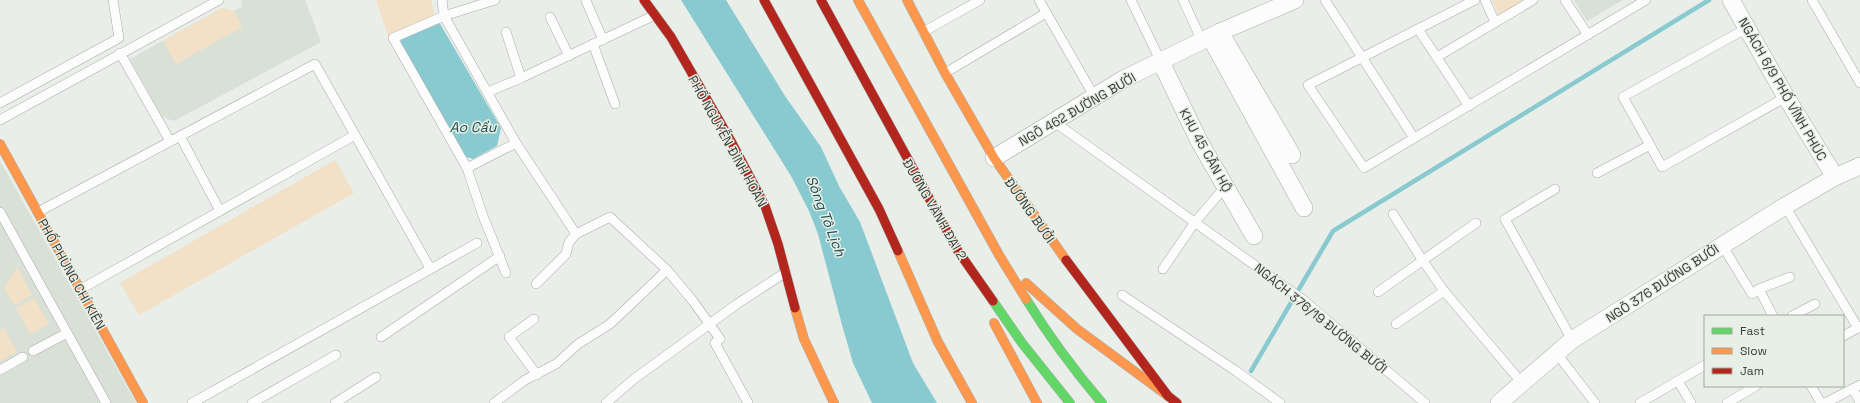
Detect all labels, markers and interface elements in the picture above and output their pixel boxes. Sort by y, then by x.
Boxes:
street label: NGÁCH 6/9 PHỐ VĨNH PHÚC [1734,14,1832,164]
street label: NGÕ 462 ĐƯỜNG BƯỞI [1015,68,1139,150]
street label: PHỐ NGUYỄN ĐÌNH HOÀN [684,72,773,210]
street label: KHU 45 CĂN HỘ [1175,105,1236,195]
water label: Ao Cầu [450,118,498,136]
street label: ĐƯỜNG VÀNH ĐAI 2 [899,156,970,263]
water label: Sông Tô Lịch [802,173,850,259]
street label: ĐƯỜNG BƯỞI [1001,174,1059,246]
street label: PHỐ PHÙNG CHÍ KIÊN [34,215,110,333]
street label: NGÕ 376 ĐƯỜNG BƯỞI [1602,240,1722,326]
street label: NGÁCH 376/19 ĐƯỜNG BƯỞI [1251,259,1391,377]
legend [1704,315,1844,387]
text: Fast [1740,323,1765,339]
text: Slow [1740,343,1767,359]
text: Jam [1740,363,1764,379]

